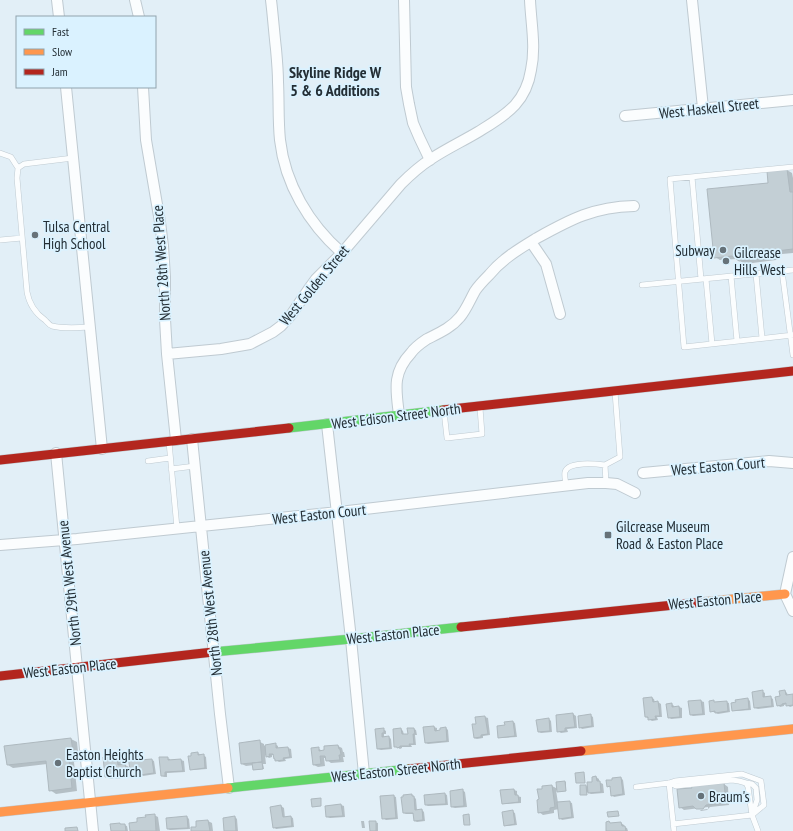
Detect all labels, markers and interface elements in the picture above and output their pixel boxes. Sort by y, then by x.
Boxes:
legend [16,16,156,88]
text: Fast [52,24,70,39]
text: Slow [52,44,73,59]
district label: Skyline Ridge W 5 & 6 Additions [289,62,382,100]
text: Jam [51,64,68,79]
street label: West Haskell Street [658,93,760,123]
street label: North 28th West Place [147,205,175,321]
place label: Tulsa Central High School [43,217,110,253]
marker: Tulsa Central High School [30,230,40,240]
street label: West Golden Street [275,241,353,329]
place label: Subway [675,241,715,260]
place label: Gilcrease Hills West [734,243,785,279]
marker: Subway [718,245,728,255]
marker: Gilcrease Hills West [721,256,731,266]
street label: West Edison Street North [331,399,461,433]
street label: West Easton Court [670,452,766,480]
street label: West Easton Court [271,500,367,528]
place label: Gilcrease Museum Road & Easton Place [616,517,723,553]
street label: North 29th West Avenue [53,519,85,647]
marker: Gilcrease Museum Road & Easton Place [603,530,613,540]
street label: North 28th West Avenue [194,549,226,677]
street label: West Easton Place [668,586,762,614]
street label: West Easton Place [346,620,440,648]
street label: West Easton Place [23,654,117,682]
place label: Easton Heights Baptist Church [66,745,144,781]
street label: West Easton Street North [330,754,462,786]
marker: Easton Heights Baptist Church [53,758,63,768]
place label: Braum's [709,787,749,806]
marker: Braum's [696,791,706,801]

